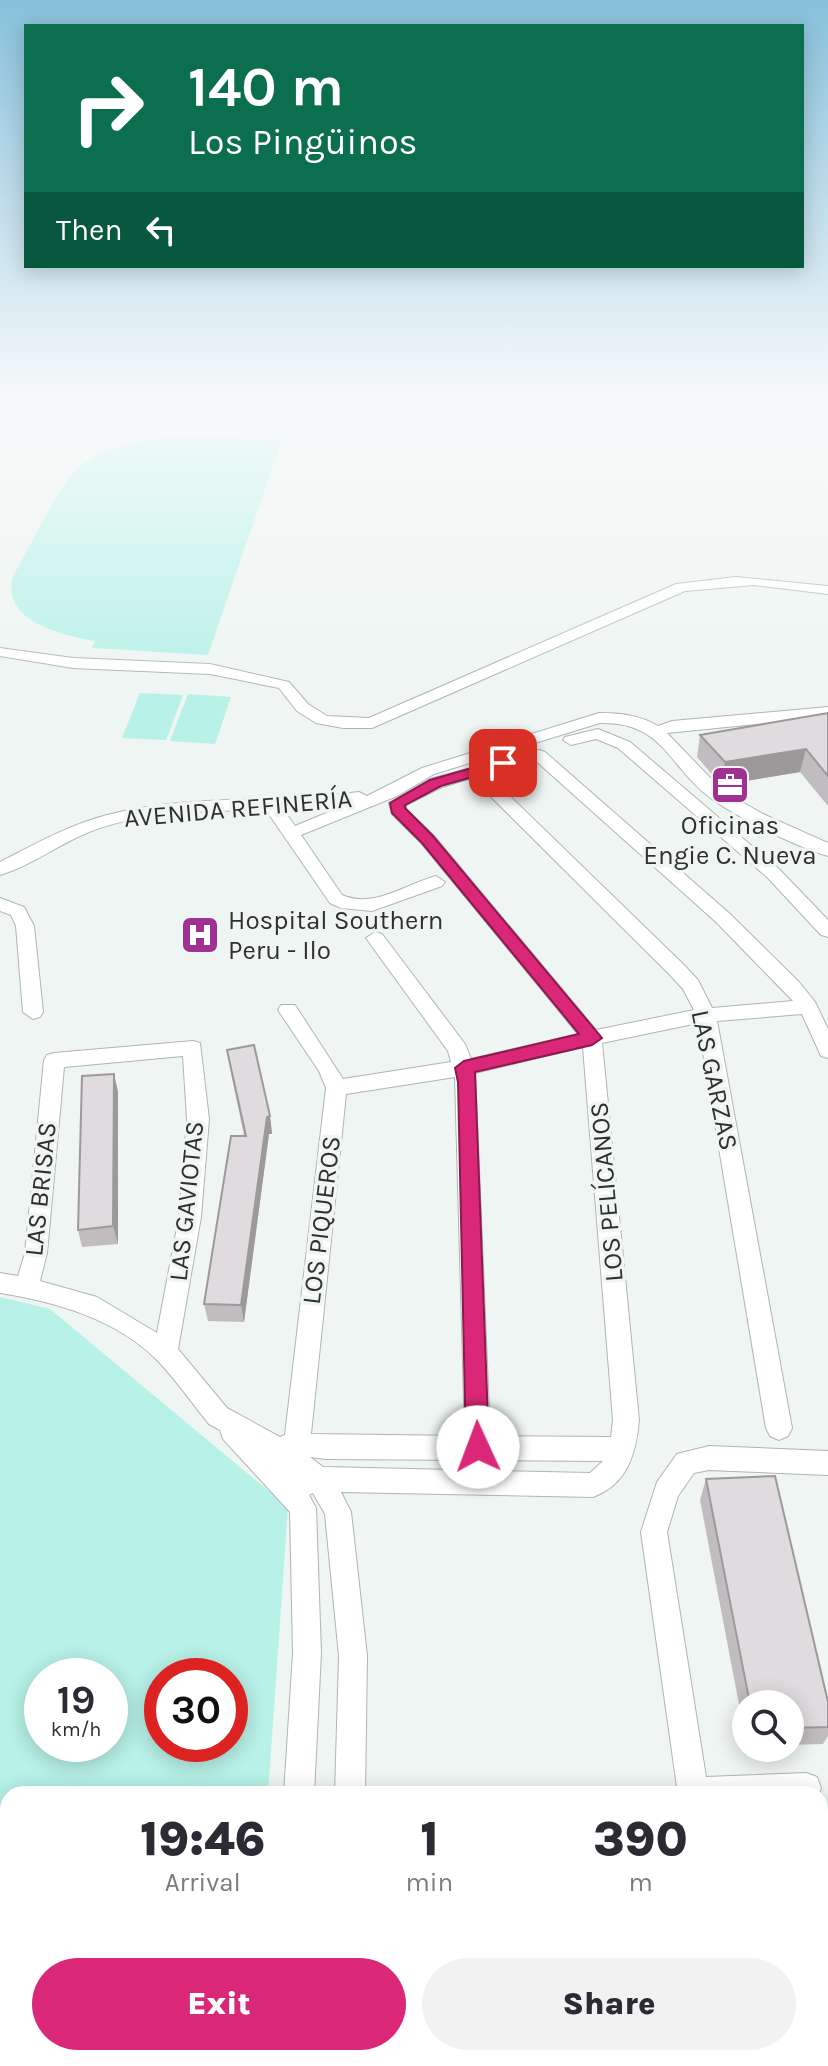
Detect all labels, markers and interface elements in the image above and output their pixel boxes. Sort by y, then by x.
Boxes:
text: 140 m [188,54,344,119]
icon: right [56,56,160,160]
text: Los Pingüinos [188,121,418,163]
icon: left [139,208,183,252]
text: Then [56,212,123,248]
pin [469,729,537,797]
icon: arrive [481,741,525,785]
office icon: Oficinas Engie C. Nueva [709,764,751,806]
street label: AVENIDA REFINERÍA [123,782,353,834]
place label: Oficinas Engie C. Nueva [643,810,817,871]
place label: Hospital Southern Peru - Ilo [228,905,443,966]
hospital icon: Hospital Southern Peru - Ilo [179,914,221,956]
street label: LAS GARZAS [685,1007,744,1153]
street label: LOS PELÍCANOS [582,1101,630,1283]
street label: LAS GAVIOTAS [163,1119,210,1283]
street label: LAS BRISAS [18,1120,63,1258]
street label: LOS PIQUEROS [296,1134,347,1306]
position arrow [436,1405,520,1489]
speed limit sign: 30 [144,1658,248,1762]
text: 19 [57,1676,95,1723]
map controls [732,1690,804,1762]
button: search [732,1690,804,1762]
text: km/h [51,1718,101,1741]
text: 19:46 [140,1811,265,1867]
text: 1 [420,1811,439,1867]
text: 390 [593,1811,688,1867]
text: Arrival [165,1867,241,1898]
text: min [406,1867,453,1898]
text: m [628,1867,653,1898]
button: Exit [32,1958,406,2050]
button: Share [422,1958,796,2050]

